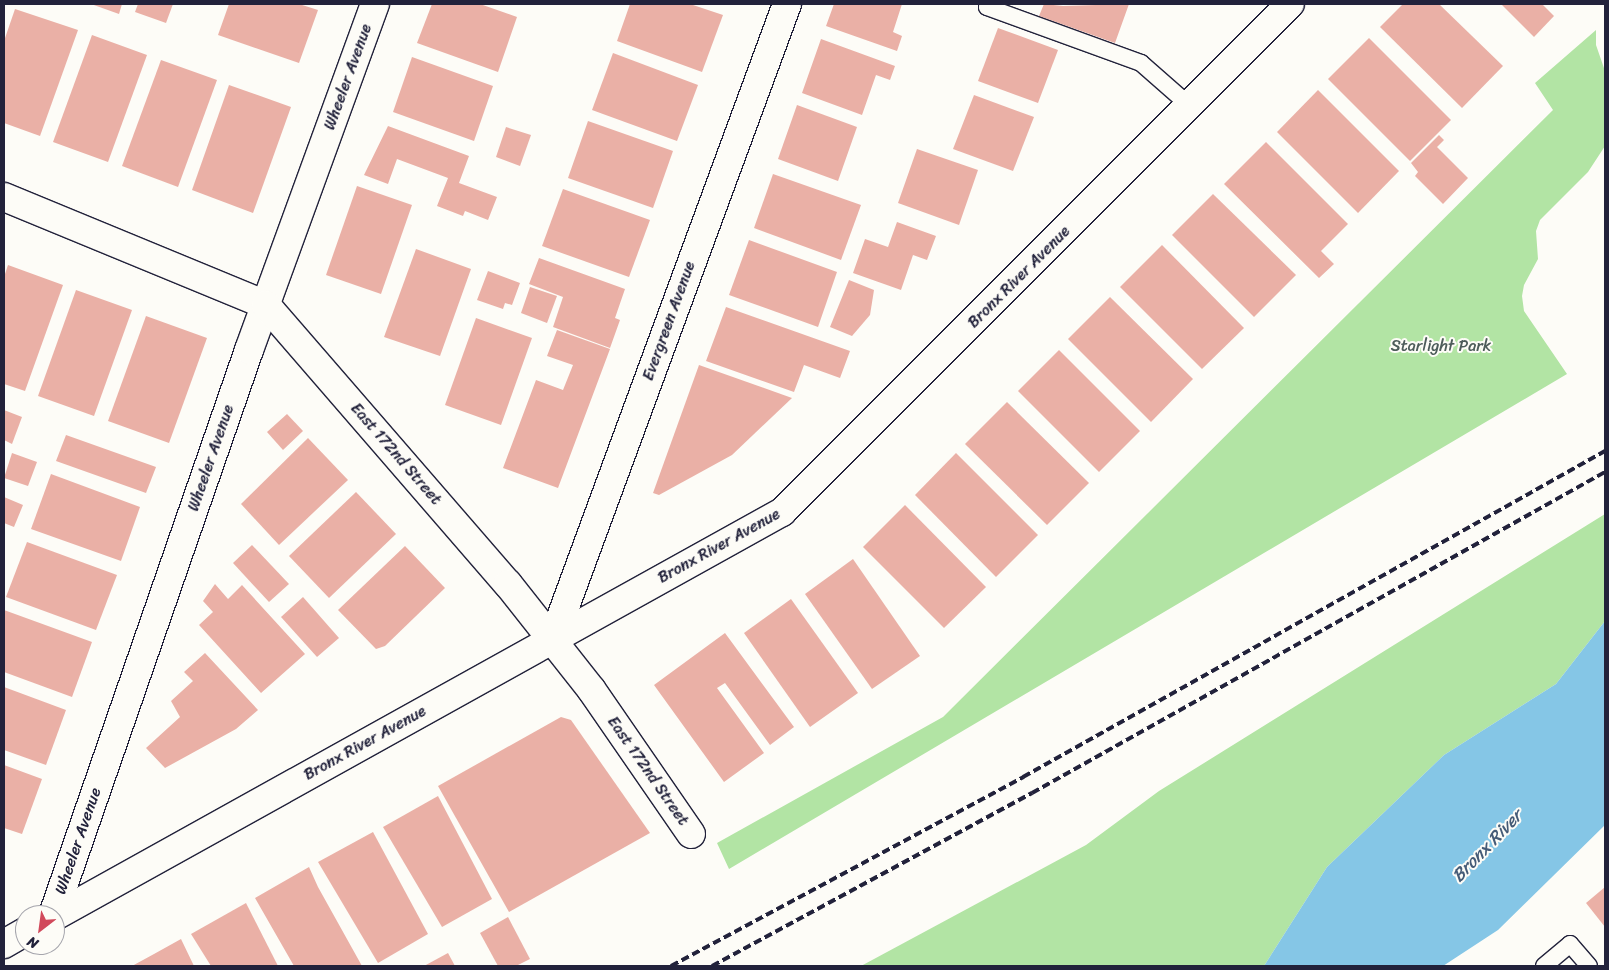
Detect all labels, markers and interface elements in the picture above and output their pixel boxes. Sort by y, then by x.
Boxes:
street label: Wheeler Avenue [320,21,376,133]
street label: Bronx River Avenue [964,222,1074,332]
street label: Evergreen Avenue [639,259,699,383]
park label: Starlight Park [1391,336,1491,356]
street label: East 172nd Street [347,399,445,509]
street label: Wheeler Avenue [184,402,238,514]
street label: Bronx River Avenue [654,504,784,588]
street label: Bronx River Avenue [300,701,430,785]
street label: East 172nd Street [603,713,693,829]
street label: Wheeler Avenue [51,785,105,897]
water label: Bronx River [1447,805,1527,887]
north arrow [15,905,65,955]
text: N [22,929,43,956]

